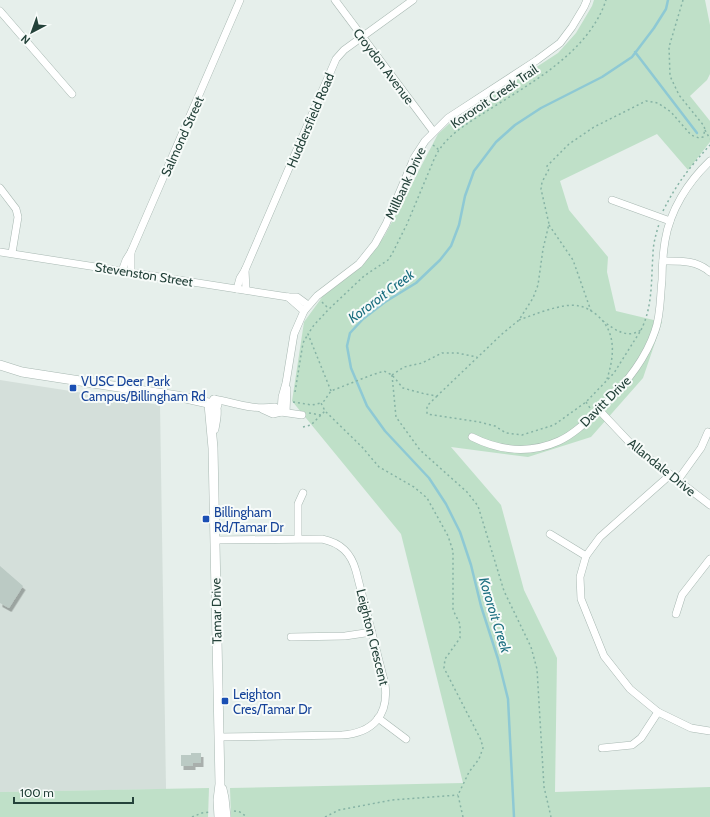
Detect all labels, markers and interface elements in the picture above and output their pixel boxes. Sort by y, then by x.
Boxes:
north arrow [12,12,52,52]
street label: Croydon Avenue [350,25,418,107]
text: N [18,32,33,47]
street label: Kororoit Creek Trail [447,61,541,131]
street label: Huddersfield Road [283,70,337,170]
street label: Salmond Street [157,93,207,179]
street label: Millbank Drive [381,144,429,222]
street label: Stevenston Street [94,258,195,290]
water label: Kororoit Creek [344,265,418,327]
street label: Davitt Drive [576,372,634,430]
place label: VUSC Deer Park Campus/Billingham Rd [81,373,206,404]
marker: VUSC Deer Park Campus/Billingham Rd [68,383,78,393]
street label: Allandale Drive [625,435,699,499]
place label: Billingham Rd/Tamar Dr [214,504,284,535]
marker: Billingham Rd/Tamar Dr [201,514,211,524]
water label: Kororoit Creek [475,575,515,656]
street label: Tamar Drive [207,577,225,644]
street label: Leighton Crescent [353,587,393,687]
place label: Leighton Cres/Tamar Dr [233,686,313,717]
marker: Leighton Cres/Tamar Dr [220,696,230,706]
scale bar [14,779,133,805]
text: 100 m [20,785,54,800]

